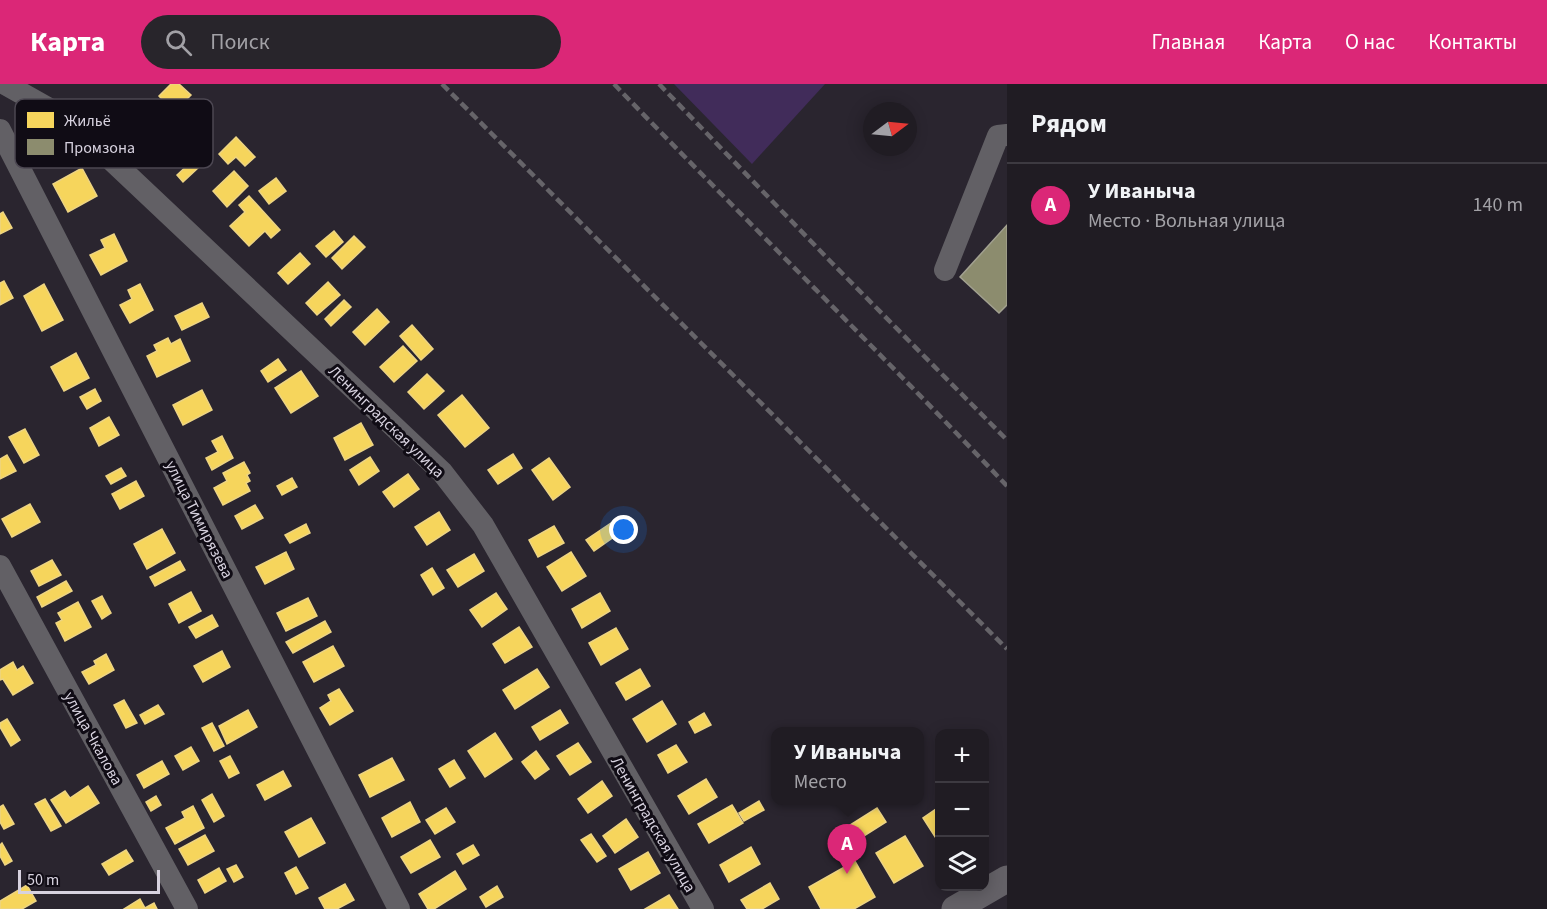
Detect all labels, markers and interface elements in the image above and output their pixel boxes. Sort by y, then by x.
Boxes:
search box [141,15,561,69]
text: Карта [30,22,105,62]
icon: search [162,26,195,59]
text: Поиск [210,26,270,58]
text: Главная [1152,27,1225,57]
text: Карта [1258,27,1312,57]
text: О нас [1345,27,1395,57]
text: Контакты [1428,27,1517,57]
legend [15,99,213,168]
north arrow [863,102,917,156]
text: Рядом [1031,105,1107,142]
text: Жильё [64,110,111,132]
text: Промзона [64,137,135,159]
text: У Иваныча [1088,175,1196,207]
text: A [1045,191,1056,219]
text: 140 m [1473,191,1523,219]
text: Место · Вольная улица [1088,207,1285,235]
street label: Ленинградская улица [323,361,449,483]
street label: улица Тимирязева [160,457,238,582]
your location [609,515,638,544]
street label: улица Чкалова [58,688,128,789]
popup [771,727,924,805]
map controls [935,729,989,891]
button: + [935,729,989,783]
text: У Иваныча [794,736,901,768]
street label: Ленинградская улица [605,753,701,896]
text: Место [794,768,847,796]
button: − [935,783,989,837]
pin: A [828,824,866,874]
button: layers [935,837,989,891]
scale bar [18,867,160,894]
text: 50 m [27,869,59,891]

